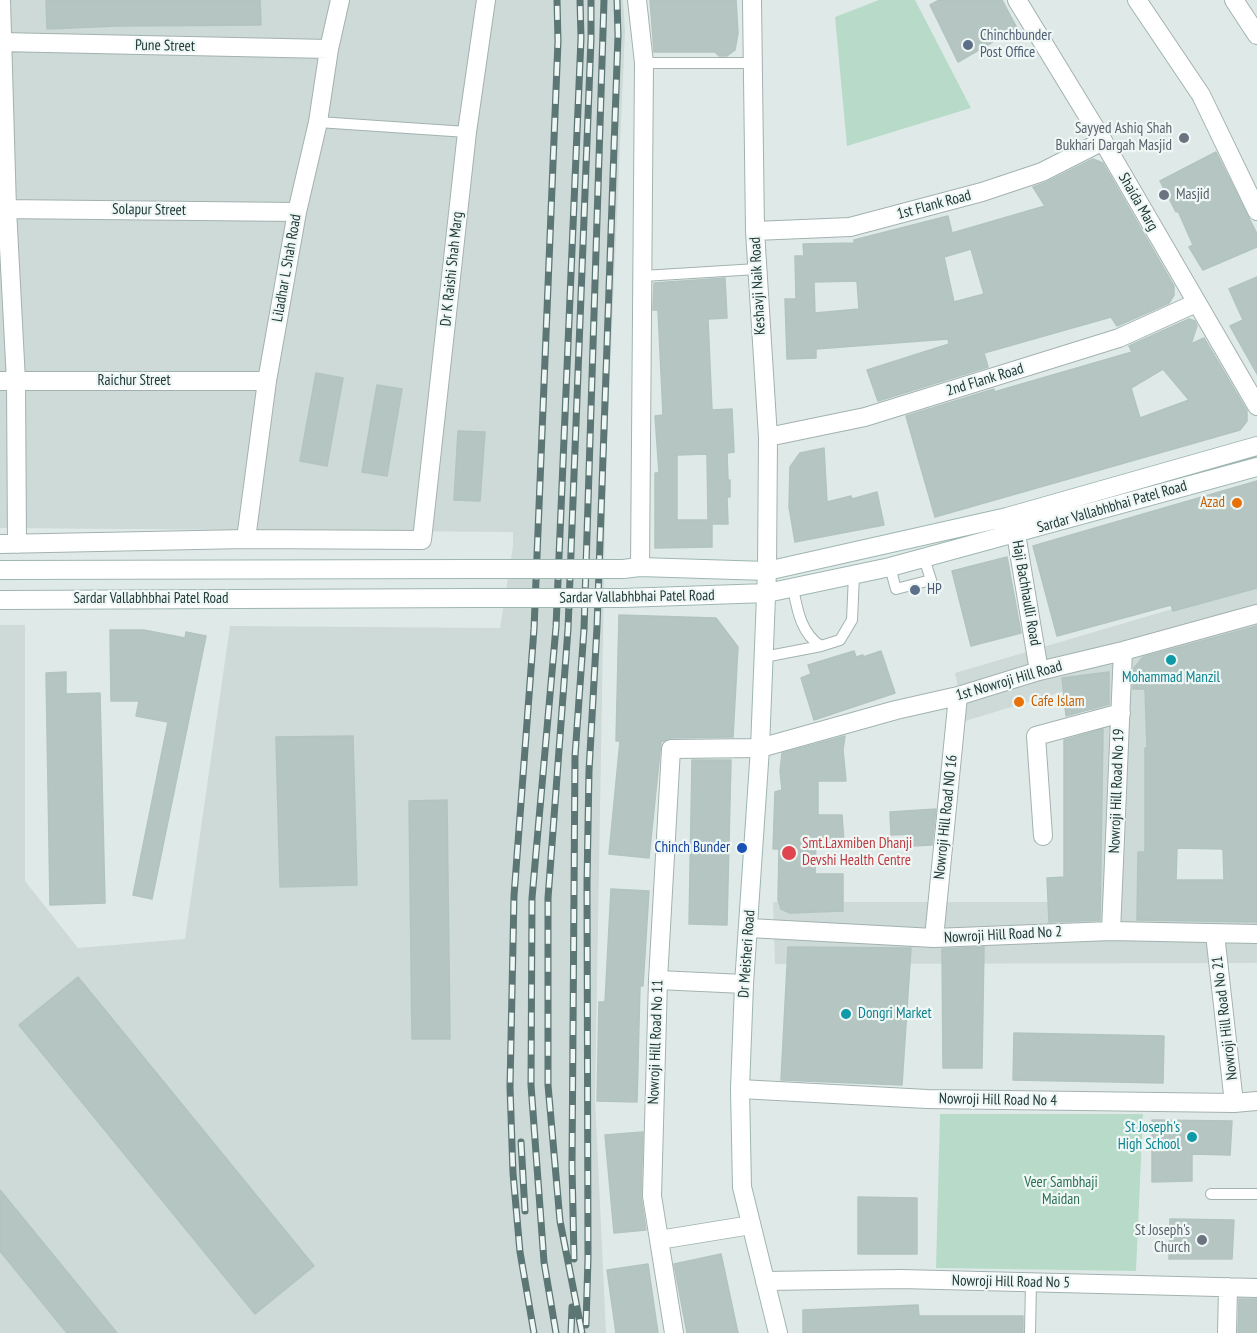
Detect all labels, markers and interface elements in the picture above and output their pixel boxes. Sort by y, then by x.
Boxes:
place label: Chinchbunder Post Office [980,27,1052,62]
street label: Pune Street [135,36,195,56]
marker: Chinchbunder Post Office [961,38,975,52]
place label: Sayyed Ashiq Shah Bukhari Dargah Masjid [1056,120,1172,155]
marker: Sayyed Ashiq Shah Bukhari Dargah Masjid [1177,131,1191,145]
street label: Shaida Marg [1114,170,1162,234]
street label: 1st Flank Road [895,186,973,224]
place label: Masjid [1176,186,1210,204]
marker: Masjid [1157,188,1171,202]
street label: Solapur Street [112,200,186,220]
street label: Dr K Raishi Shah Marg [437,211,467,327]
street label: Liladhar L Shah Road [269,213,305,323]
street label: Keshavji Naik Road [746,237,770,335]
street label: 2nd Flank Road [944,360,1026,400]
street label: Raichur Street [97,372,171,390]
street label: Sardar Vallabhbhai Patel Road [1035,477,1189,537]
place label: Azad [1200,494,1225,512]
marker: Azad [1230,496,1244,510]
street label: Haji Bachhaulli Road [1008,539,1044,647]
place label: HP [927,581,942,599]
marker: HP [908,583,922,597]
street label: Sardar Vallabhbhai Patel Road [559,587,715,607]
street label: Sardar Vallabhbhai Patel Road [73,590,229,608]
marker: Mohammad Manzil [1164,653,1178,667]
street label: 1st Nowroji Hill Road [954,657,1064,705]
place label: Mohammad Manzil [1122,669,1220,687]
place label: Cafe Islam [1031,693,1085,711]
marker: Cafe Islam [1012,695,1026,709]
street label: Nowroji Hill Road No 19 [1106,728,1128,854]
street label: Nowroji Hill Road N0 16 [931,754,961,880]
place label: Smt.Laxmiben Dhanji Devshi Health Centre [802,835,912,870]
place label: Chinch Bunder [655,839,730,857]
marker: Chinch Bunder [735,841,749,855]
marker: Smt.Laxmiben Dhanji Devshi Health Centre [780,844,798,862]
street label: Dr Meisheri Road [735,909,759,999]
street label: Nowroji Hill Road No 2 [943,923,1063,947]
street label: Nowroji Hill Road No 21 [1208,955,1242,1081]
street label: Nowroji Hill Road No 11 [645,979,667,1105]
place label: Dongri Market [858,1005,932,1023]
marker: Dongri Market [839,1007,853,1021]
street label: Nowroji Hill Road No 4 [939,1090,1057,1110]
place label: St Joseph's High School [1118,1119,1180,1154]
marker: St Joseph's High School [1185,1130,1199,1144]
park label: Veer Sambhaji Maidan [1024,1174,1098,1209]
place label: St Joseph's Church [1135,1222,1190,1257]
marker: St Joseph's Church [1195,1233,1209,1247]
street label: Nowroji Hill Road No 5 [952,1272,1070,1292]

